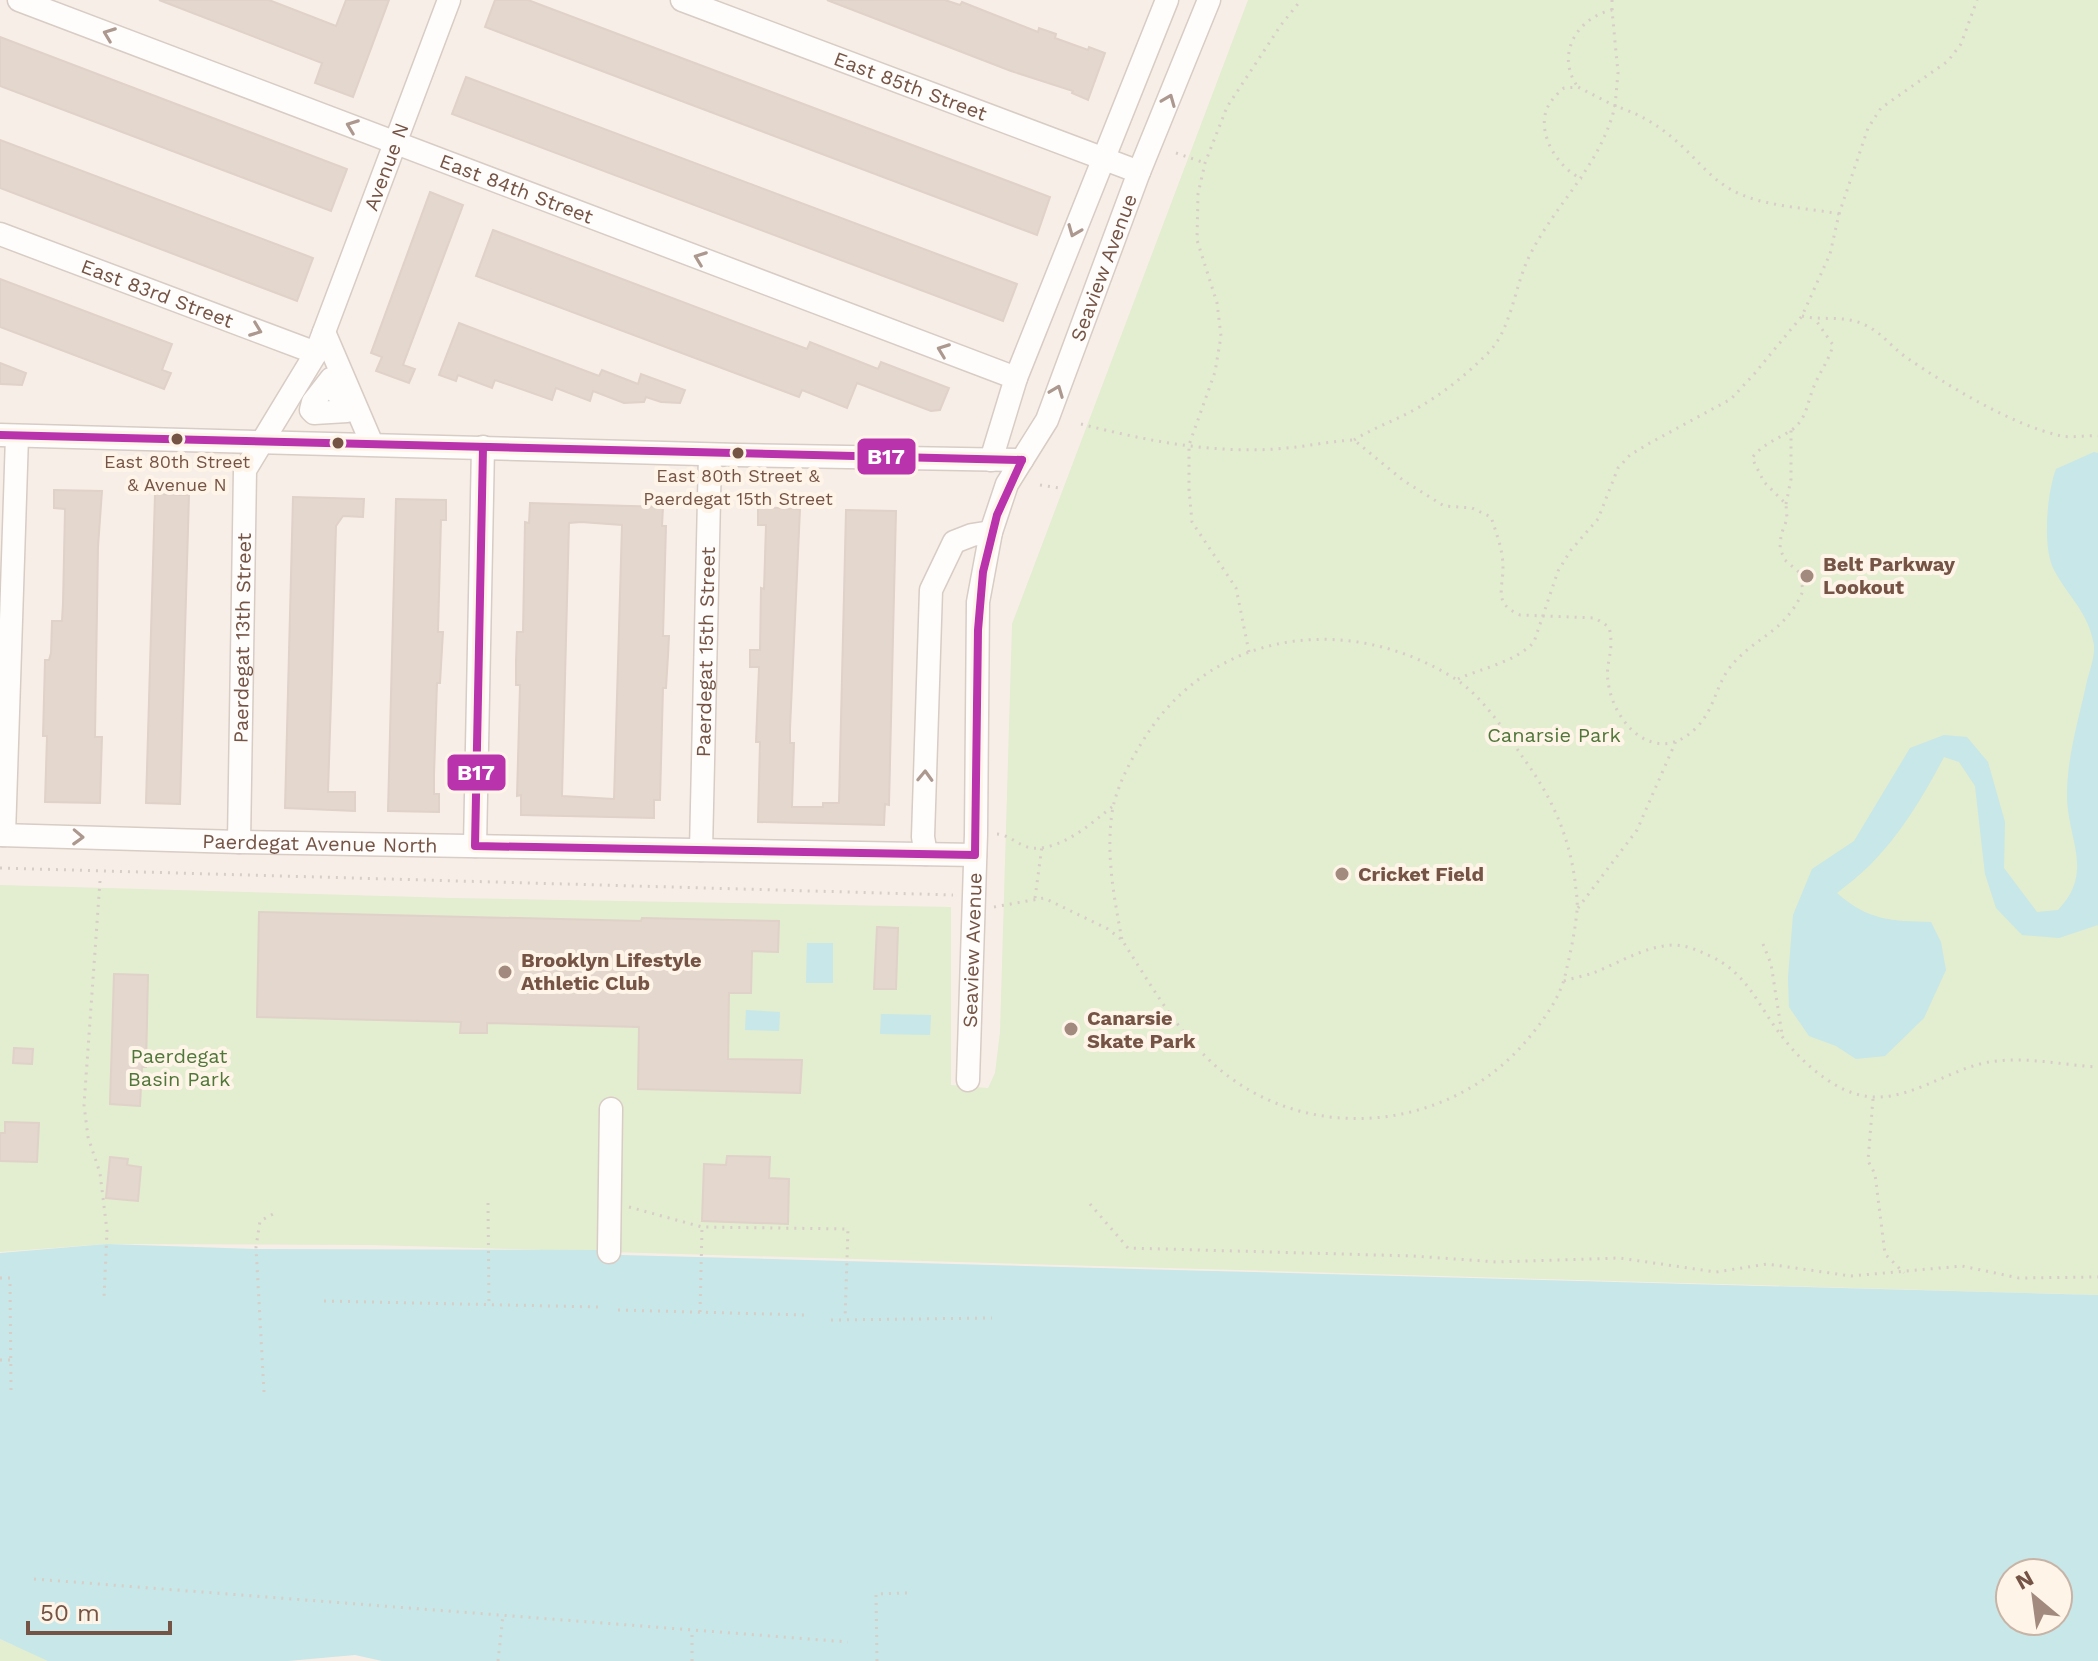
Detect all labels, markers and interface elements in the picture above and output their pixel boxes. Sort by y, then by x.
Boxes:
one-way arrow [103,27,117,44]
street label: East 85th Street [830,46,991,126]
one-way arrow [1159,94,1175,108]
one-way arrow [346,119,360,136]
street label: Avenue N [359,119,414,214]
street label: East 84th Street [436,149,597,229]
street label: Seaview Avenue [1065,190,1142,345]
one-way arrow [1068,223,1084,237]
one-way arrow [694,251,708,268]
street label: East 83rd Street [78,254,237,333]
one-way arrow [248,320,262,337]
one-way arrow [937,343,951,360]
one-way arrow [1048,385,1064,399]
marker: East 80th Street & Avenue N [169,431,185,447]
unlabelled marker [330,435,346,451]
line badge: B17 [856,437,917,476]
text: B17 [867,444,905,469]
marker: East 80th Street & Paerdegat 15th Street [730,445,746,461]
place label: East 80th Street & Avenue N [104,451,251,495]
place label: East 80th Street & Paerdegat 15th Street [643,465,833,509]
street label: Paerdegat 13th Street [229,532,256,744]
street label: Paerdegat 15th Street [691,546,720,758]
place label: Belt Parkway Lookout [1823,552,1956,599]
marker: Belt Parkway Lookout [1798,567,1816,585]
park label: Canarsie Park [1487,723,1621,747]
line badge: B17 [446,753,507,792]
text: B17 [457,760,495,785]
one-way arrow [917,769,934,782]
one-way arrow [72,828,85,846]
street label: Paerdegat Avenue North [202,829,438,858]
place label: Cricket Field [1358,862,1484,886]
marker: Cricket Field [1333,865,1351,883]
street label: Seaview Avenue [958,872,987,1028]
place label: Brooklyn Lifestyle Athletic Club [521,948,702,995]
marker: Brooklyn Lifestyle Athletic Club [496,963,514,981]
place label: Canarsie Skate Park [1087,1006,1196,1053]
marker: Canarsie Skate Park [1062,1020,1080,1038]
park label: Paerdegat Basin Park [128,1044,230,1091]
north arrow [1994,1557,2074,1637]
text: N [2011,1565,2038,1595]
scale bar [28,1585,170,1635]
text: 50 m [40,1599,100,1627]

